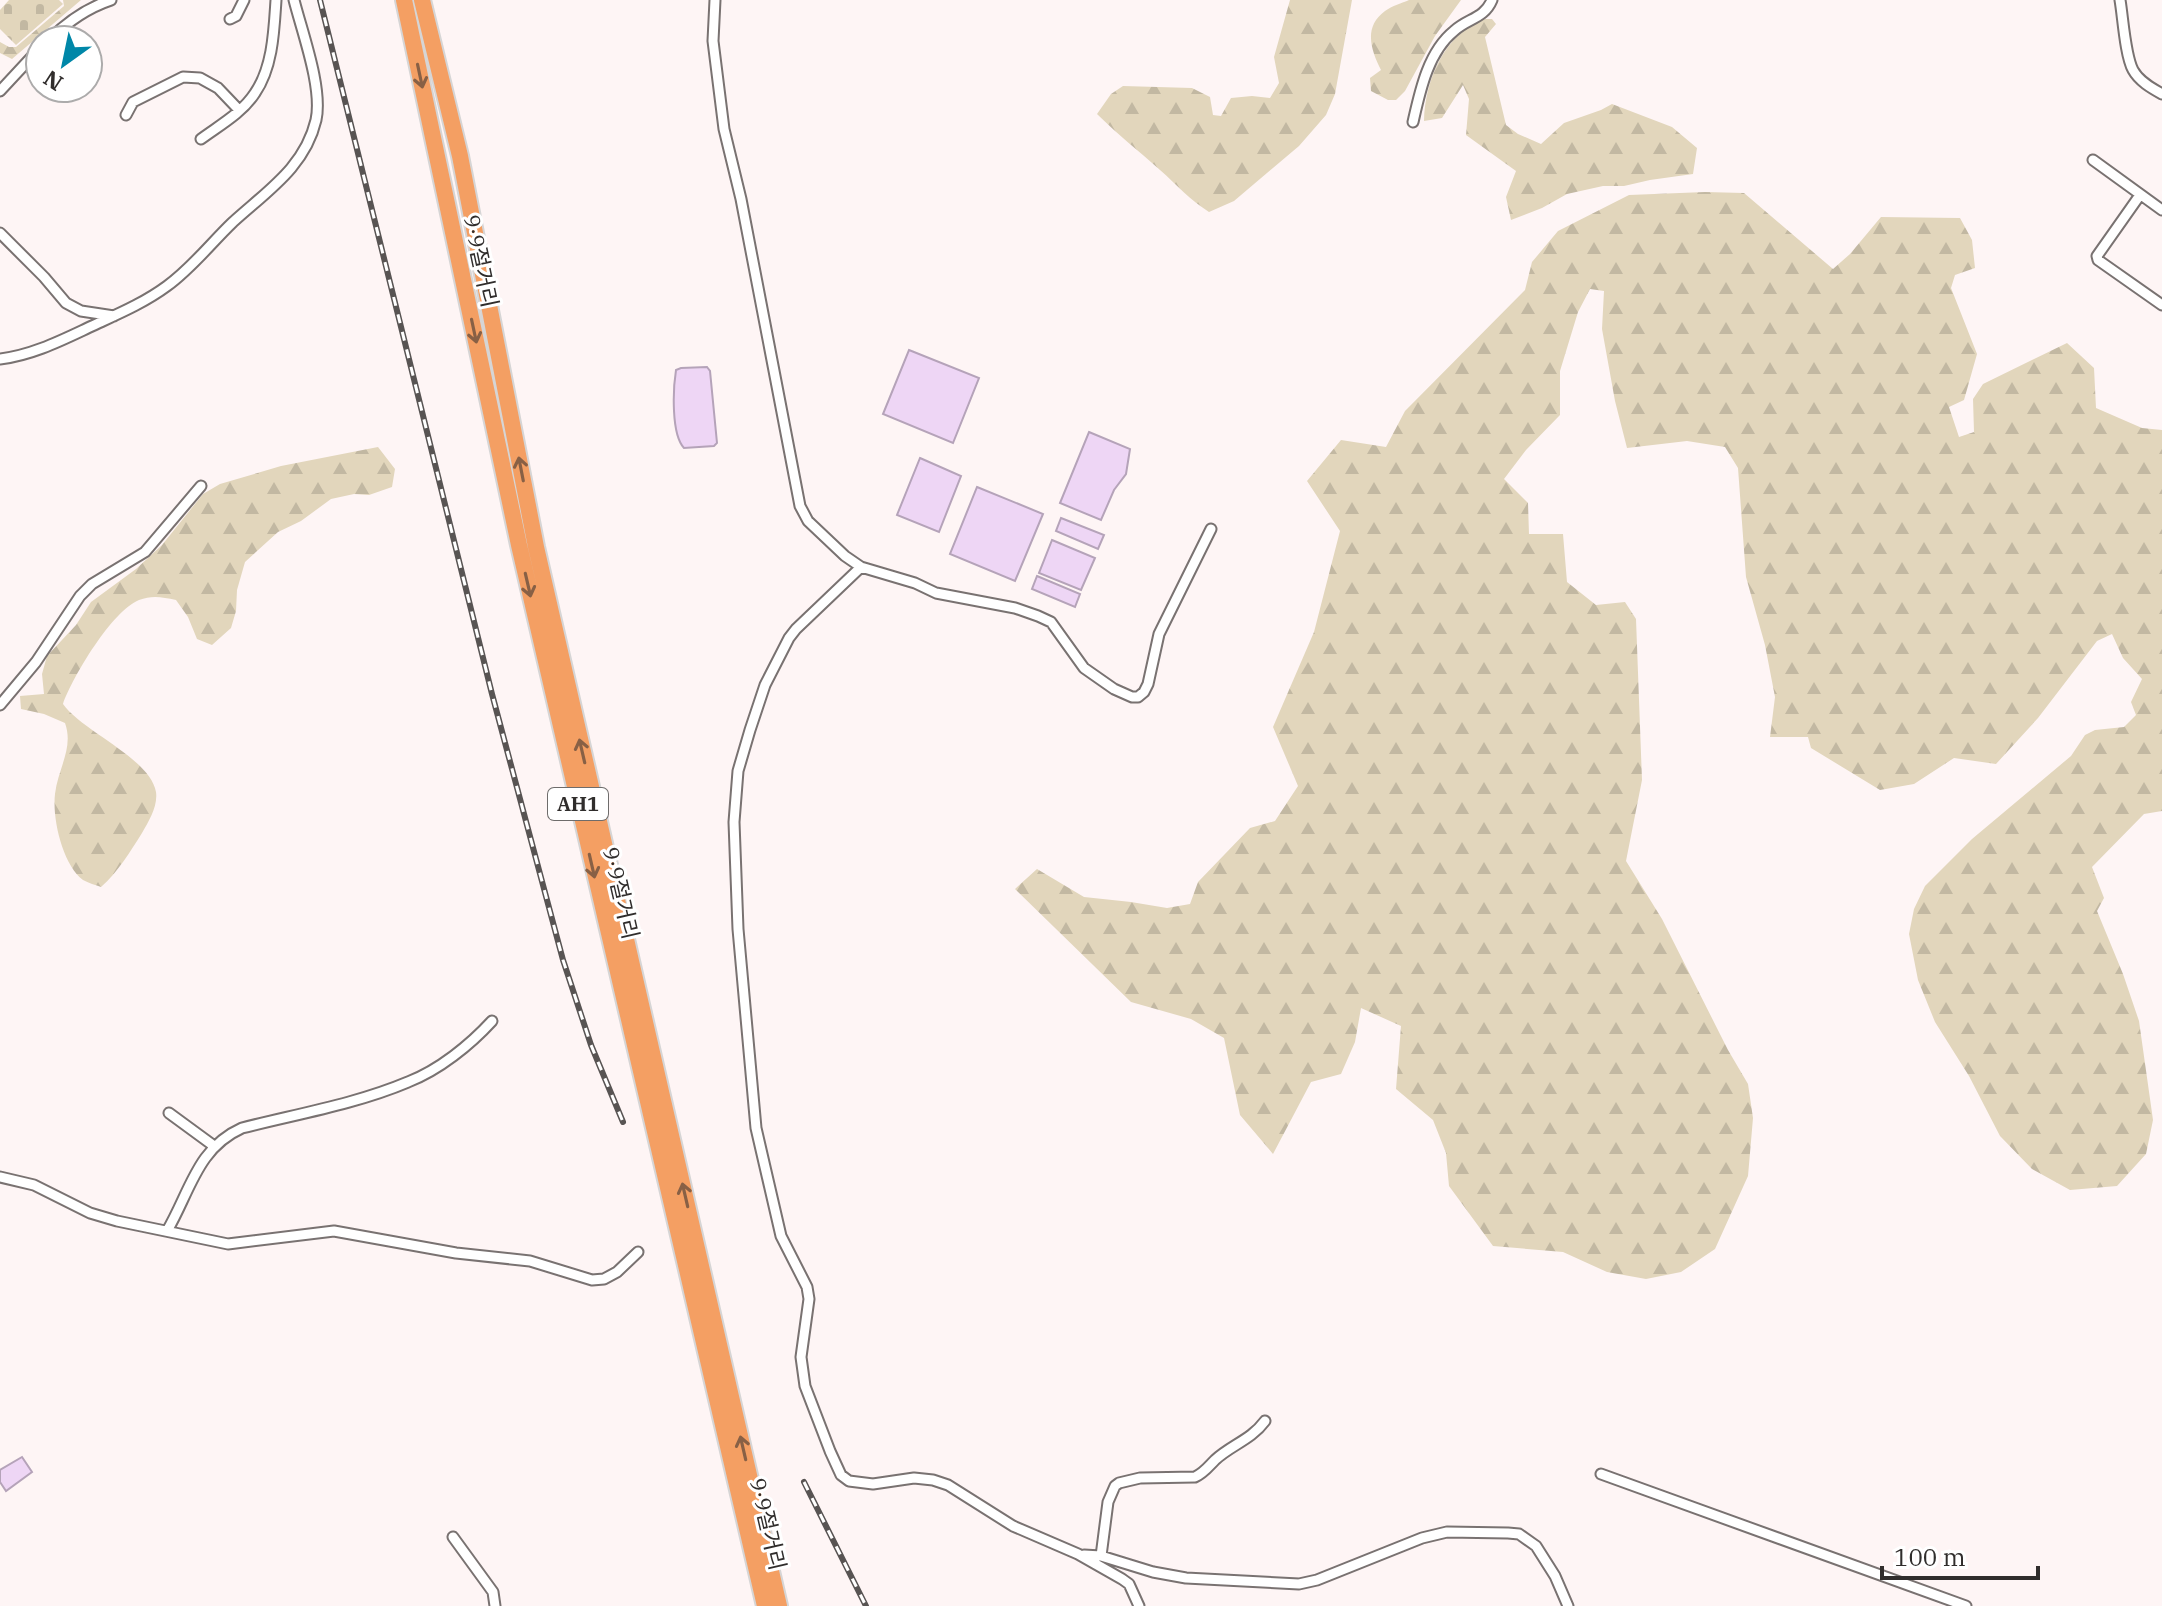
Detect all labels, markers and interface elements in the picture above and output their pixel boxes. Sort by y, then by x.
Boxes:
north arrow [24,24,104,104]
one-way arrow [413,63,428,89]
text: N [38,64,68,98]
street label: 9·9절거리 [458,212,505,310]
one-way arrow [467,317,482,343]
one-way arrow [513,457,528,482]
one-way arrow [521,572,536,597]
one-way arrow [574,738,589,764]
road number: AH1 [548,788,608,820]
street label: 9·9절거리 [597,844,646,942]
one-way arrow [585,852,600,878]
one-way arrow [677,1182,692,1208]
one-way arrow [735,1436,750,1462]
street label: 9·9절거리 [744,1475,793,1573]
scale bar [1882,1530,2038,1580]
text: 100 m [1894,1541,1966,1573]

